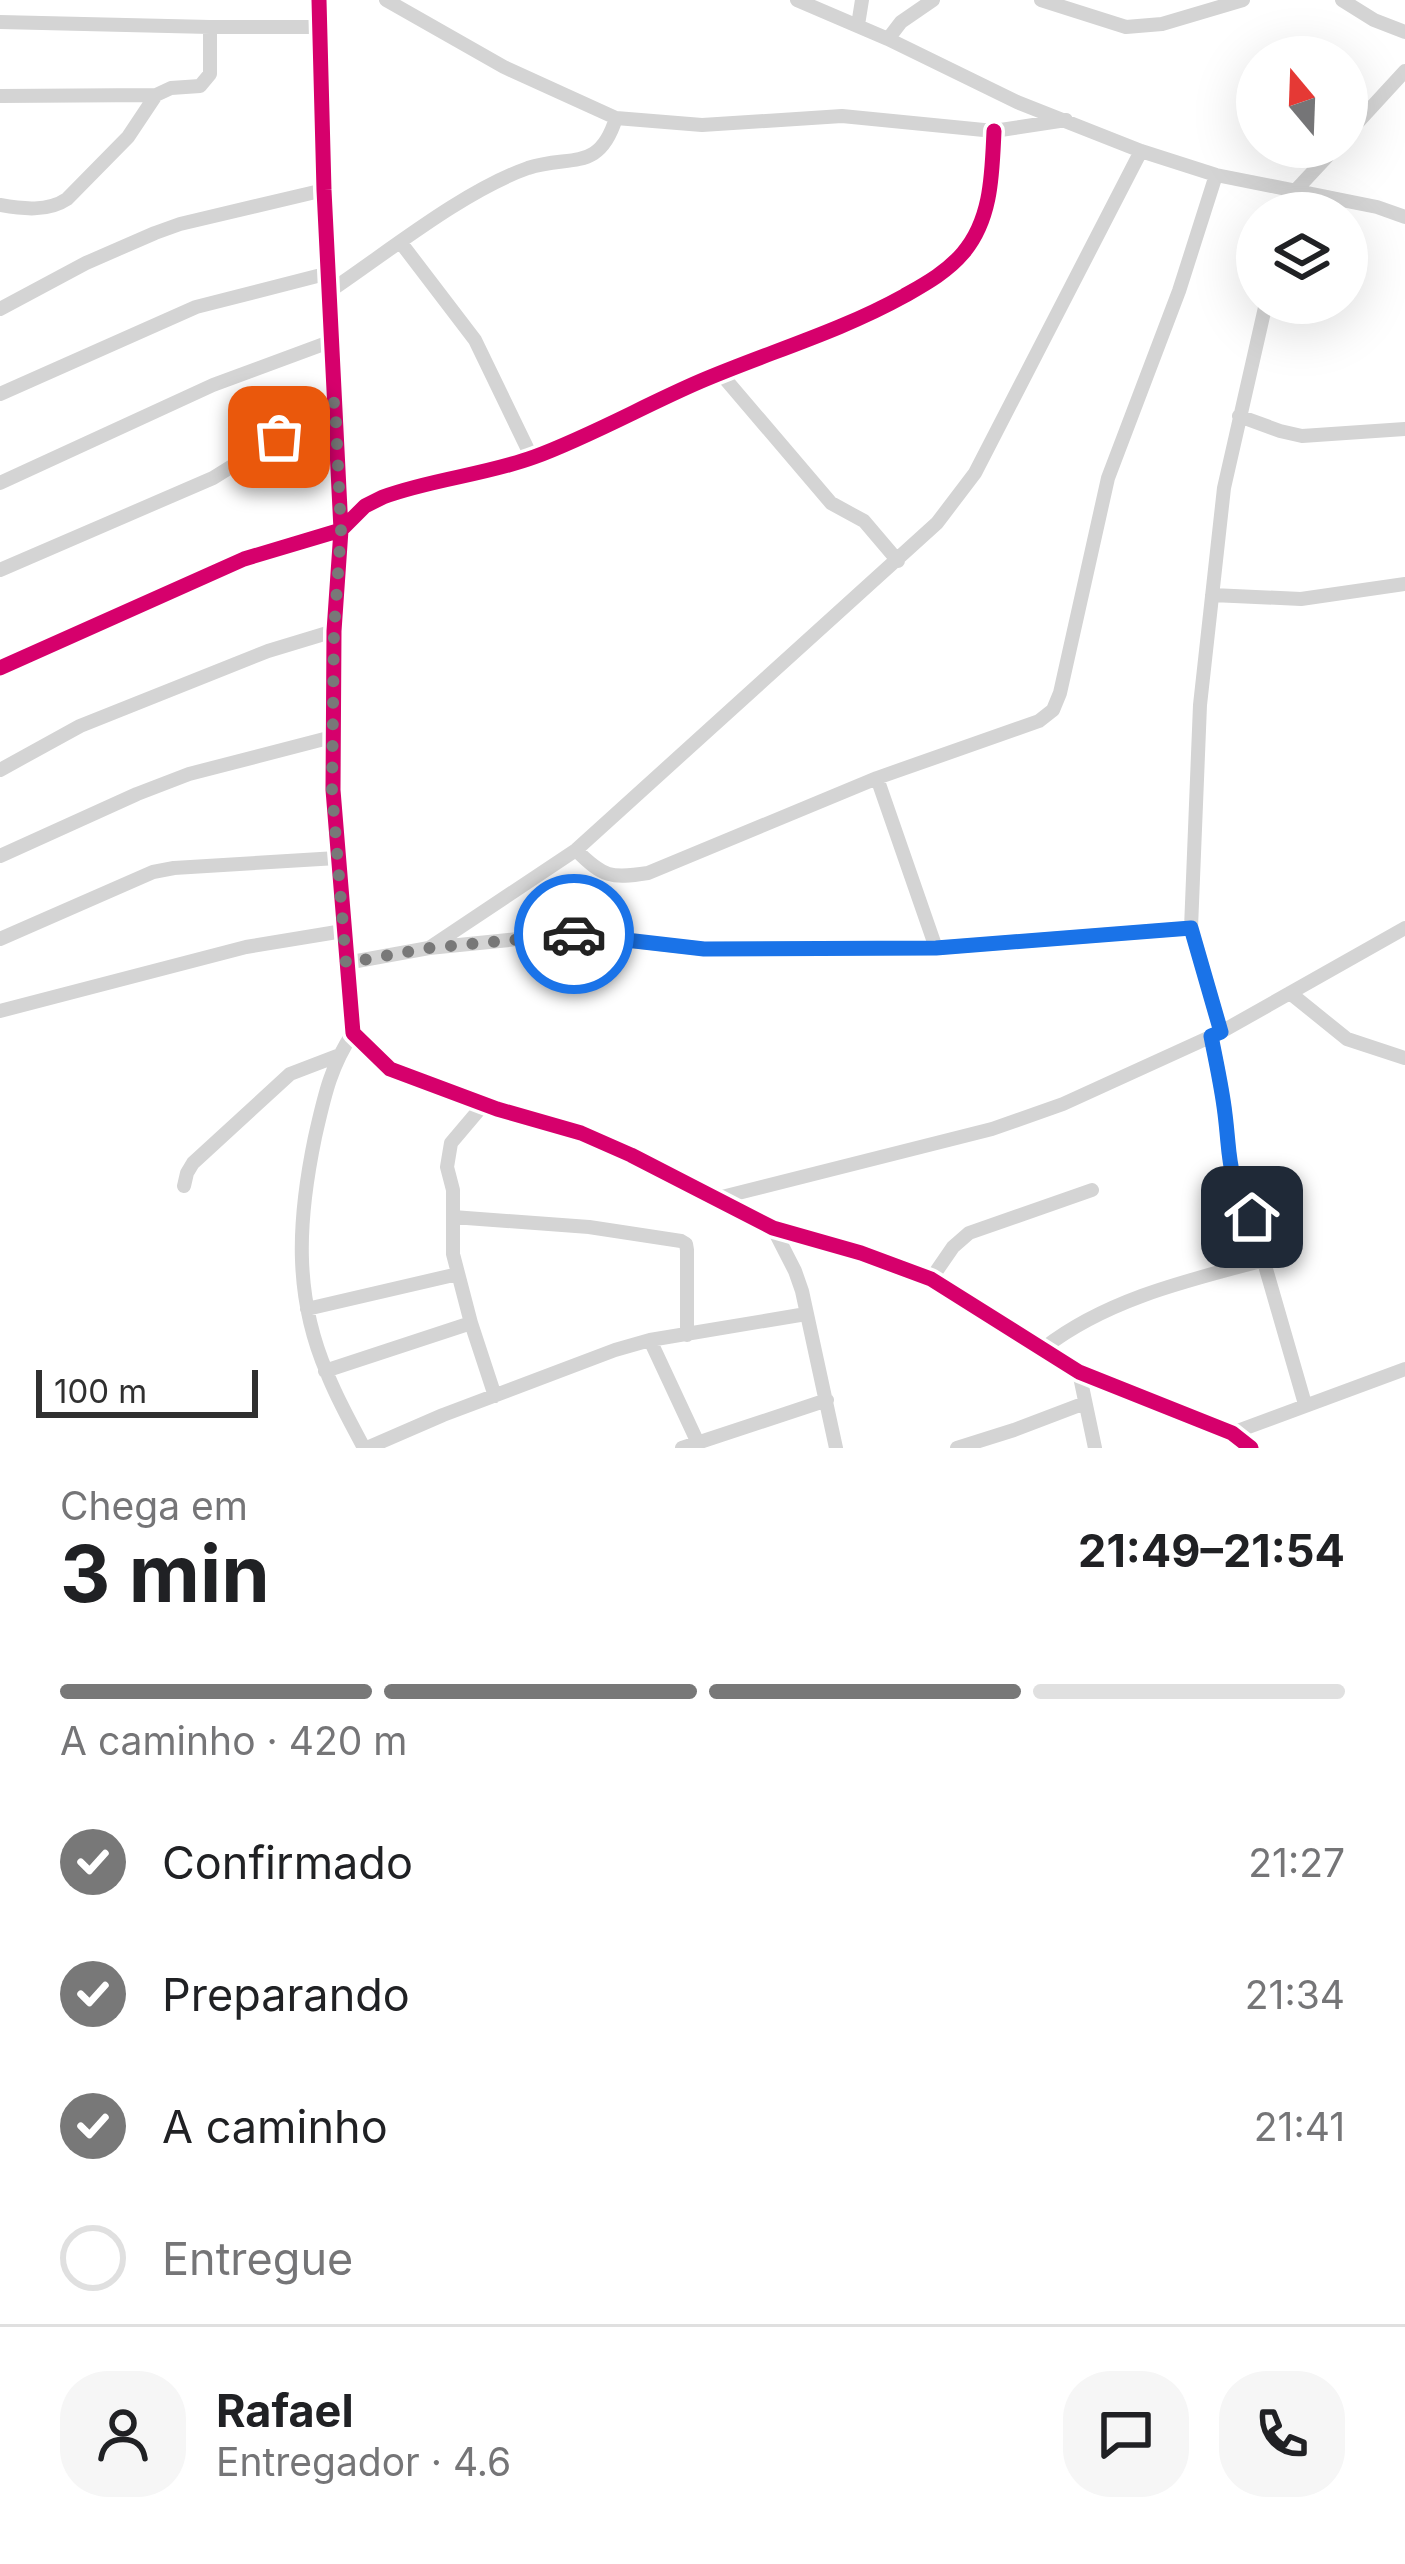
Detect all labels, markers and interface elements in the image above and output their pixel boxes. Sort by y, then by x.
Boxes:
north arrow [1236,36,1368,168]
map controls [1236,36,1368,324]
button: layers [1236,192,1368,324]
pin [228,386,330,488]
icon: bag [246,404,312,470]
courier [514,874,634,994]
icon: car [541,901,607,967]
pin [1201,1166,1303,1268]
icon: home [1219,1184,1285,1250]
scale bar [36,1364,258,1417]
text: 100 m [54,1371,147,1411]
text: Chega em [60,1482,248,1529]
text: 21:49–21:54 [1078,1523,1345,1578]
text: 3 min [60,1526,270,1621]
text: A caminho · 420 m [60,1717,407,1764]
icon: check [60,1829,126,1895]
text: Confirmado [162,1835,413,1890]
text: 21:27 [1248,1839,1345,1886]
icon: check [60,1961,126,2027]
text: Preparando [162,1967,410,2022]
text: 21:34 [1245,1971,1345,2018]
icon: check [60,2093,126,2159]
text: A caminho [162,2099,388,2154]
text: 21:41 [1254,2103,1345,2150]
text: Entregue [162,2231,353,2286]
button: person [60,2371,186,2497]
button: chat [1063,2371,1189,2497]
button: phone [1219,2371,1345,2497]
text: Rafael [216,2383,354,2438]
text: Entregador · 4.6 [216,2438,511,2485]

